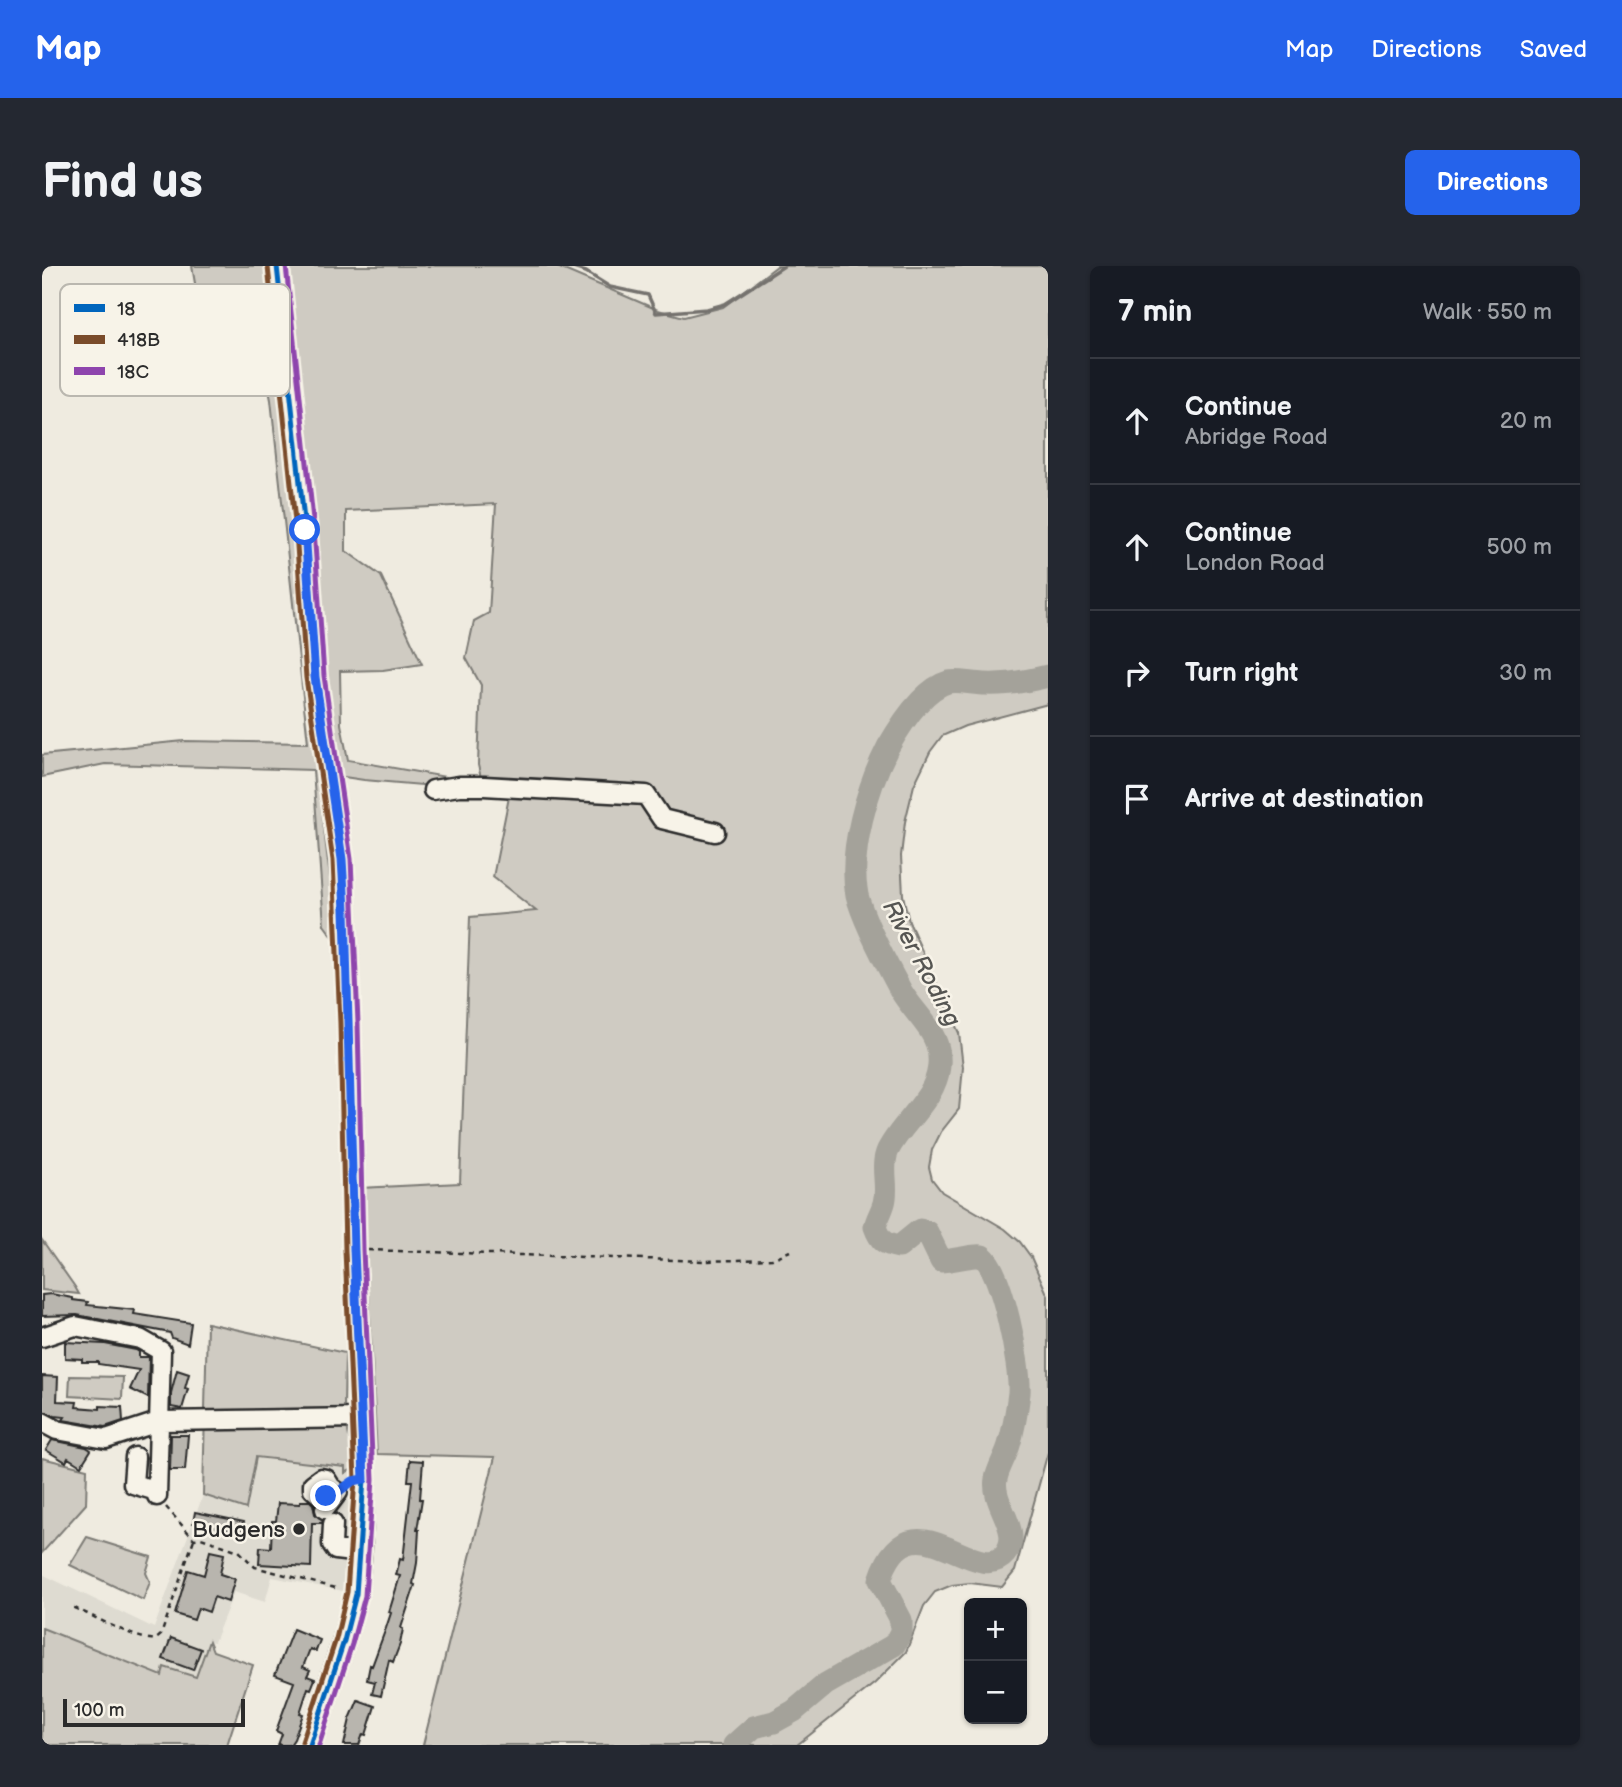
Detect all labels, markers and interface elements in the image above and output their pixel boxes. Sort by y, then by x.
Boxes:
text: Map [35,29,101,69]
text: Map [1285,35,1333,64]
text: Directions [1371,35,1482,64]
text: Saved [1520,35,1587,64]
button: Directions [1405,150,1580,215]
text: Find us [42,153,203,212]
legend [60,284,290,396]
text: 7 min [1118,294,1192,330]
text: 18 [117,298,135,321]
text: Walk · 550 m [1423,298,1552,326]
text: 418B [117,329,160,352]
text: 18C [117,361,149,384]
text: Continue [1185,392,1292,423]
icon: ahead [1118,402,1156,440]
text: 20 m [1500,407,1552,435]
text: Abridge Road [1185,423,1328,451]
route start [289,514,320,545]
text: Continue [1185,518,1292,549]
icon: ahead [1118,528,1156,566]
text: 500 m [1487,533,1552,561]
text: London Road [1185,549,1325,577]
icon: right [1118,654,1156,692]
text: Turn right [1185,658,1298,689]
text: 30 m [1499,659,1552,687]
icon: arrive [1118,780,1156,818]
text: Arrive at destination [1185,784,1424,815]
water label: River Roding [876,895,967,1032]
route end [310,1480,341,1511]
place label: Budgens [192,1516,285,1544]
marker: Budgens [291,1521,307,1537]
map controls [964,1598,1027,1724]
button: + [964,1598,1027,1661]
button: − [964,1661,1027,1724]
scale bar [63,1696,245,1728]
text: 100 m [74,1699,125,1722]

